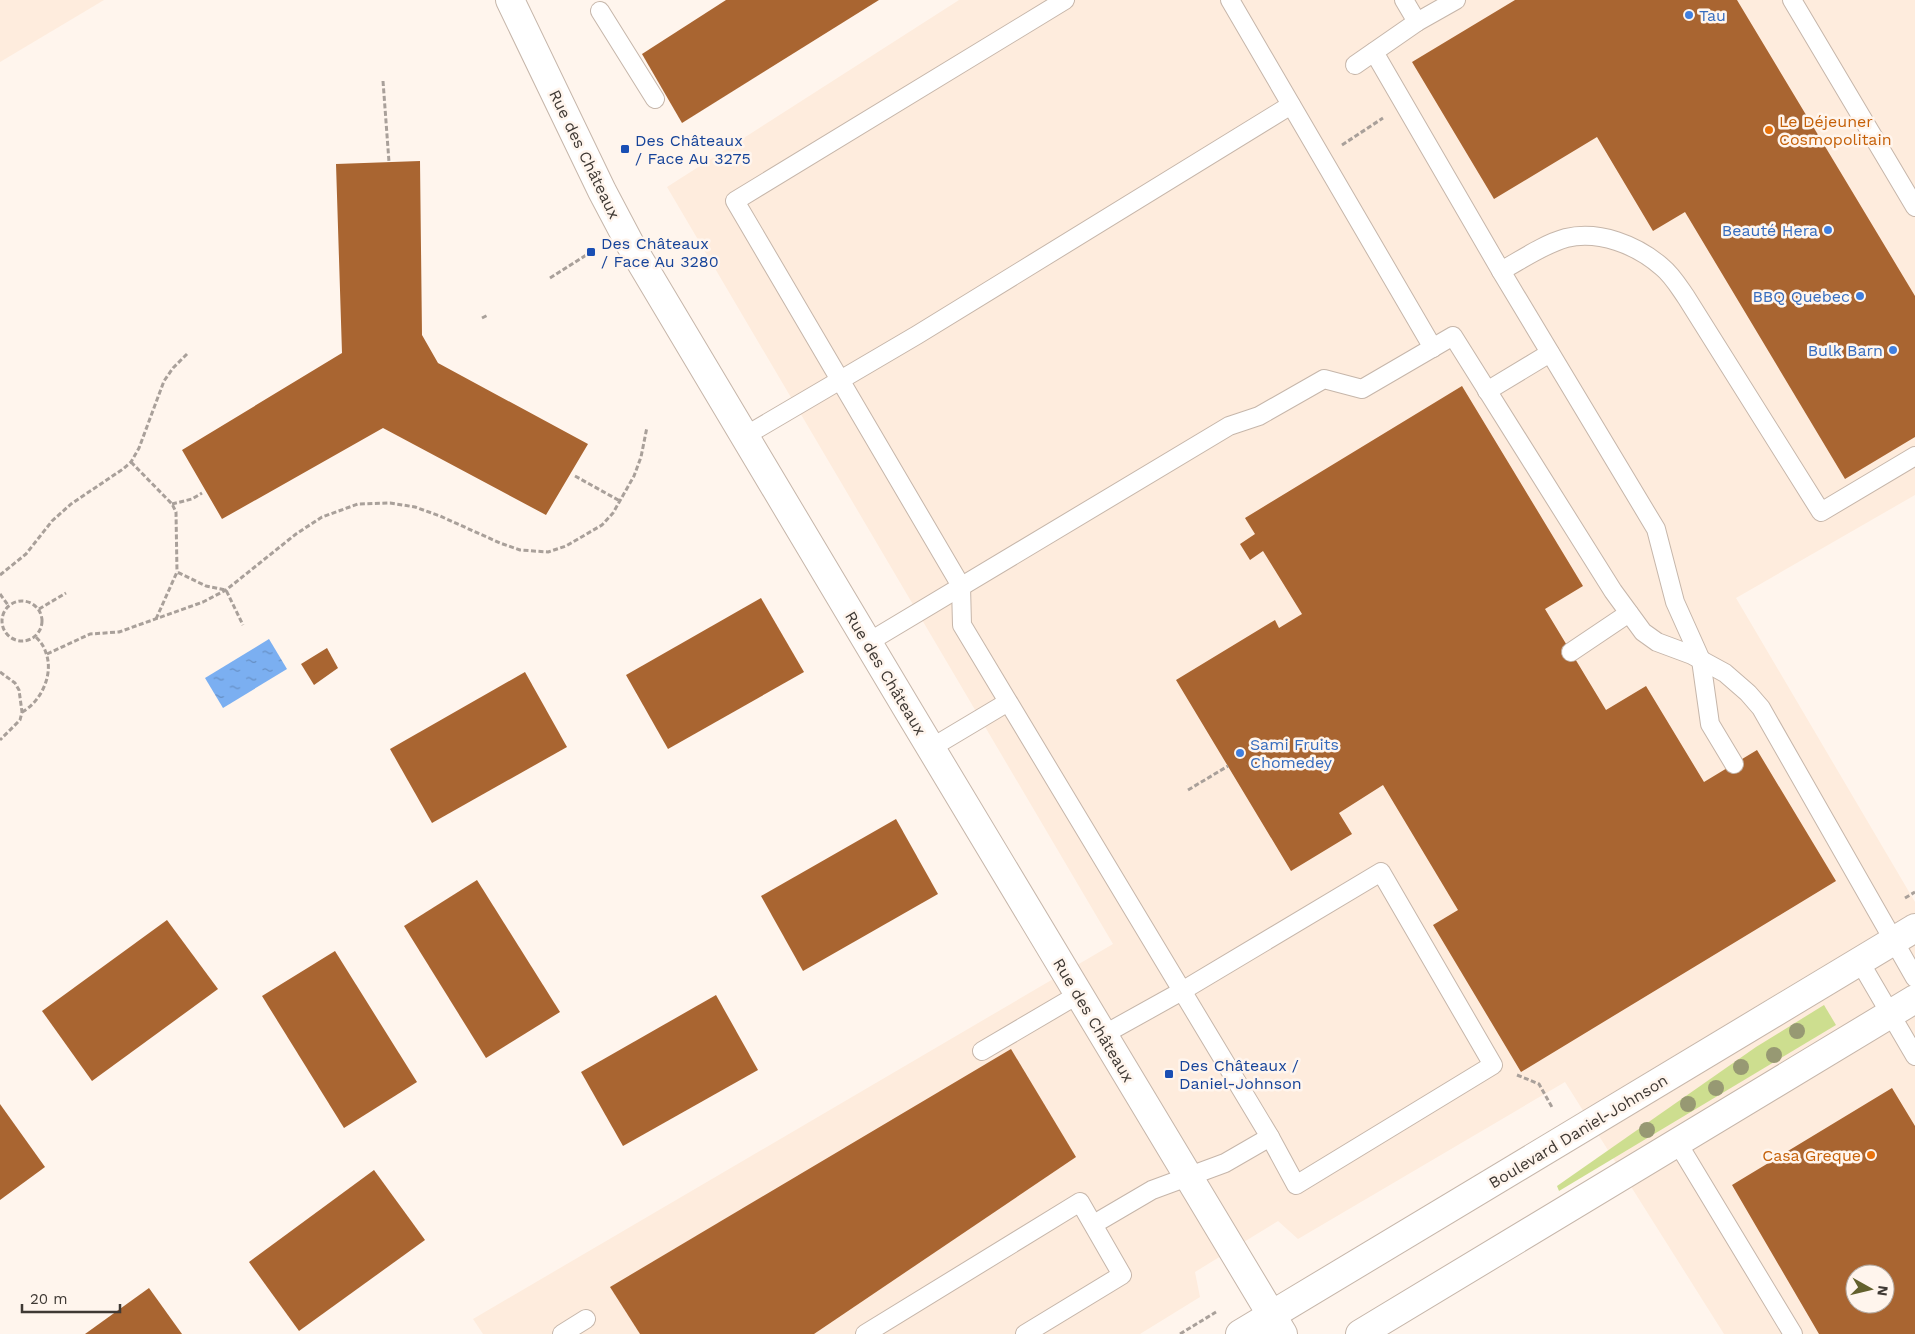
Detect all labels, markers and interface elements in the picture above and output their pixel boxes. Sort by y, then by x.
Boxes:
place label: Tau [1699,6,1726,25]
marker: Tau [1683,9,1695,21]
street label: Rue des Châteaux [545,87,624,222]
place label: Le Déjeuner Cosmopolitain [1779,112,1892,149]
marker: Le Déjeuner Cosmopolitain [1763,124,1775,136]
place label: Des Châteaux / Face Au 3275 [635,131,751,168]
marker: Des Châteaux / Face Au 3275 [619,143,631,155]
place label: Beauté Hera [1722,221,1818,240]
marker: Beauté Hera [1822,224,1834,236]
place label: Des Châteaux / Face Au 3280 [601,234,719,271]
marker: Des Châteaux / Face Au 3280 [585,246,597,258]
place label: BBQ Quebec [1752,287,1850,306]
marker: BBQ Quebec [1854,290,1866,302]
place label: Bulk Barn [1808,341,1883,360]
marker: Bulk Barn [1887,344,1899,356]
street label: Rue des Châteaux [841,608,930,739]
place label: Sami Fruits Chomedey [1250,735,1339,772]
marker: Sami Fruits Chomedey [1234,747,1246,759]
street label: Rue des Châteaux [1049,955,1138,1086]
place label: Des Châteaux / Daniel-Johnson [1179,1056,1302,1093]
marker: Des Châteaux / Daniel-Johnson [1163,1068,1175,1080]
street label: Boulevard Daniel-Johnson [1485,1070,1671,1192]
place label: Casa Greque [1762,1146,1861,1165]
marker: Casa Greque [1865,1149,1877,1161]
north arrow [1845,1264,1895,1314]
scale bar [22,1282,120,1314]
text: N [1874,1285,1892,1297]
text: 20 m [30,1290,68,1308]

